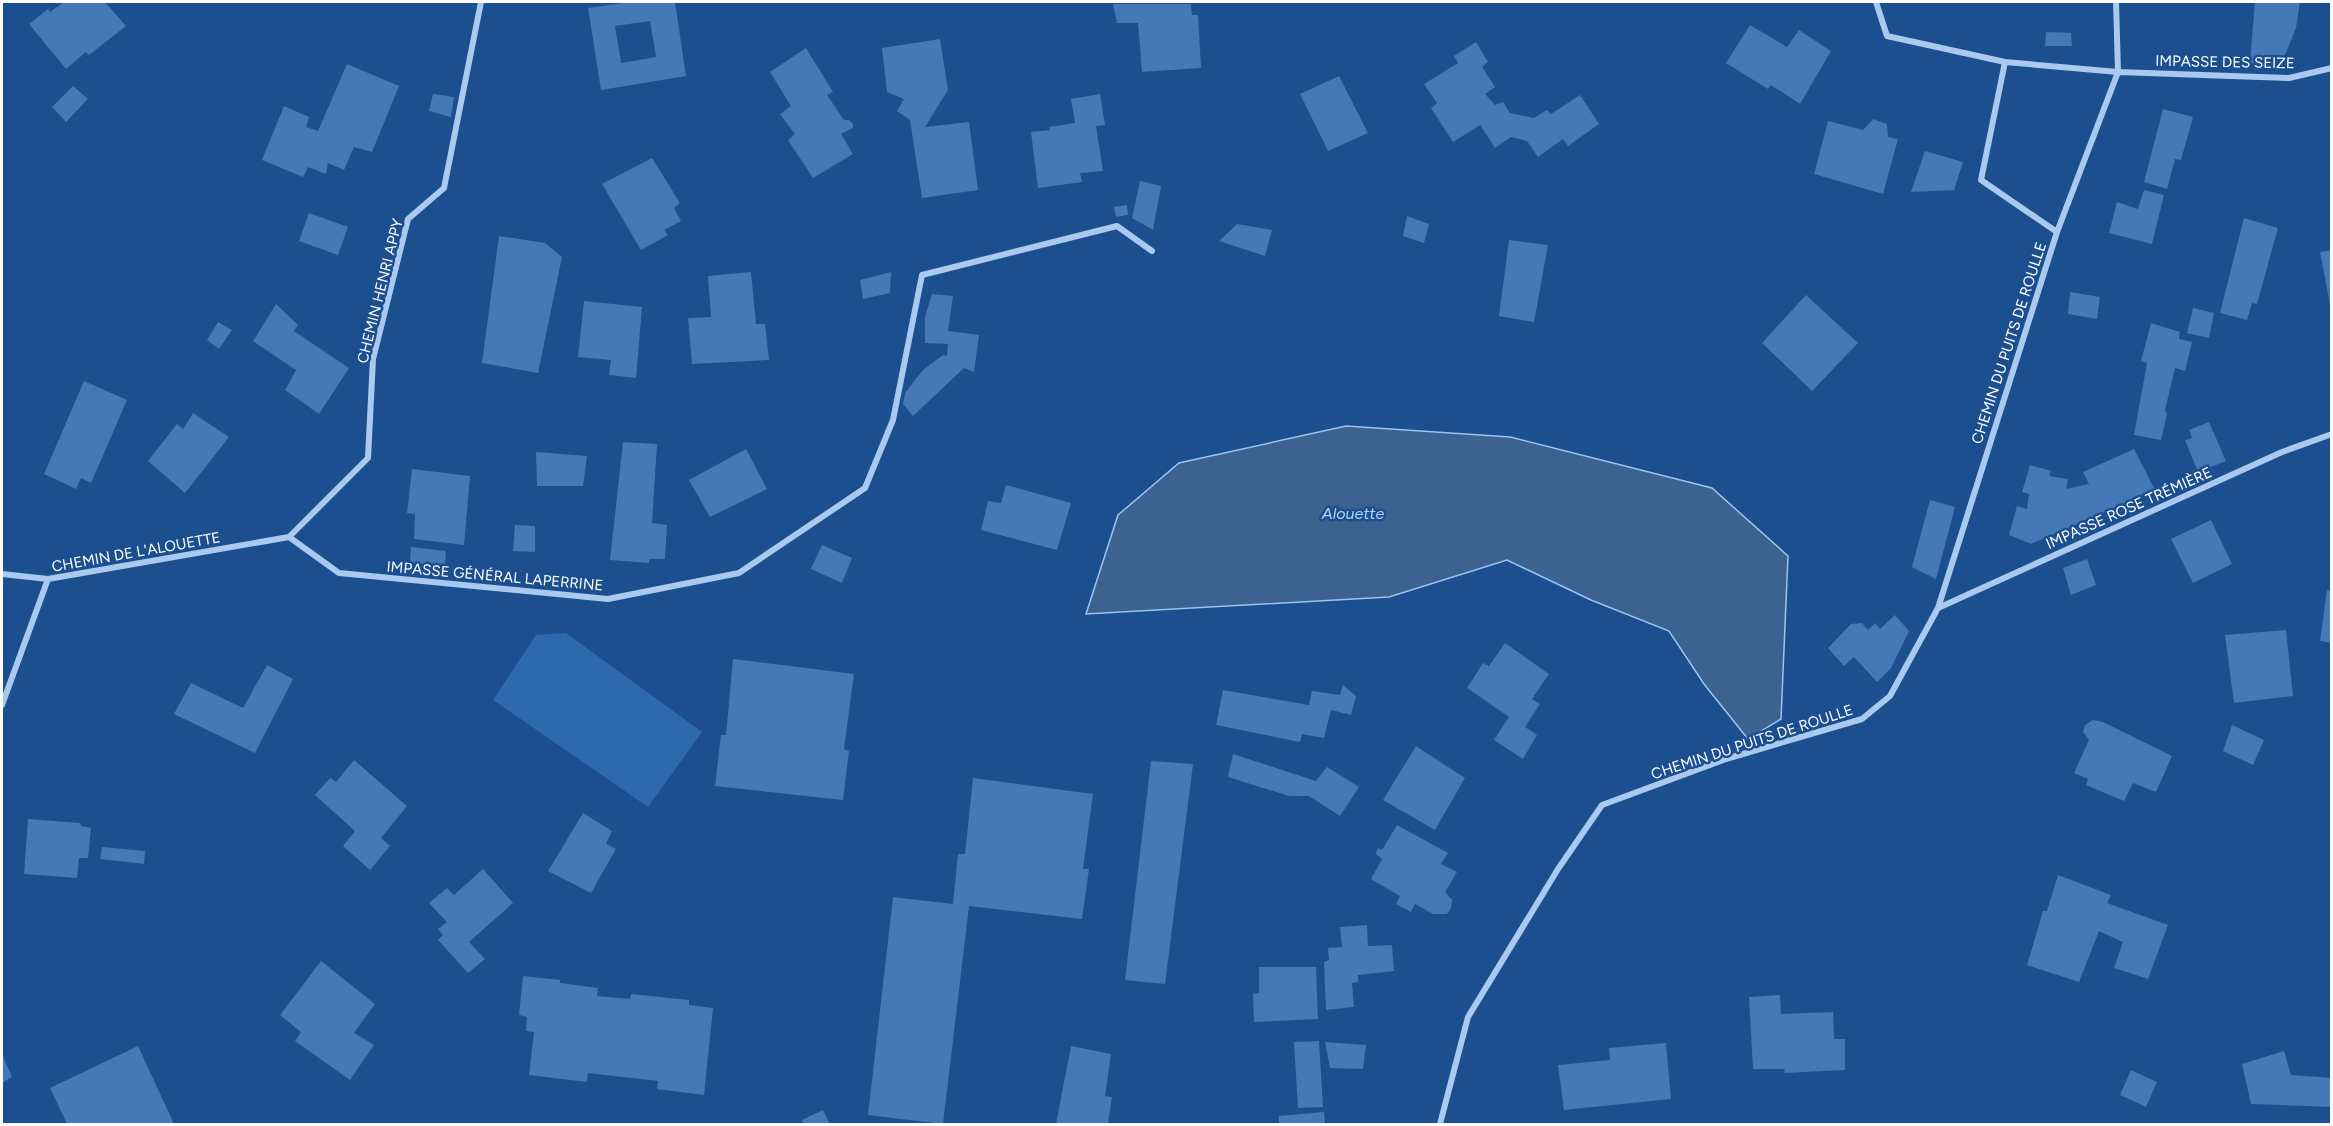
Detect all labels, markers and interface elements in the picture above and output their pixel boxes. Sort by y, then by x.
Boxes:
street label: IMPASSE DES SEIZE [2155,52,2295,72]
street label: CHEMIN HENRI APPY [353,217,407,365]
street label: CHEMIN DU PUITS DE ROULLE [1968,240,2050,446]
street label: IMPASSE ROSE TRÉMIÈRE [2043,463,2215,553]
water label: Alouette [1321,504,1385,523]
street label: CHEMIN DE L'ALOUETTE [50,528,222,576]
street label: IMPASSE GÉNÉRAL LAPERRINE [386,558,604,594]
street label: CHEMIN DU PUITS DE ROULLE [1649,701,1855,783]

